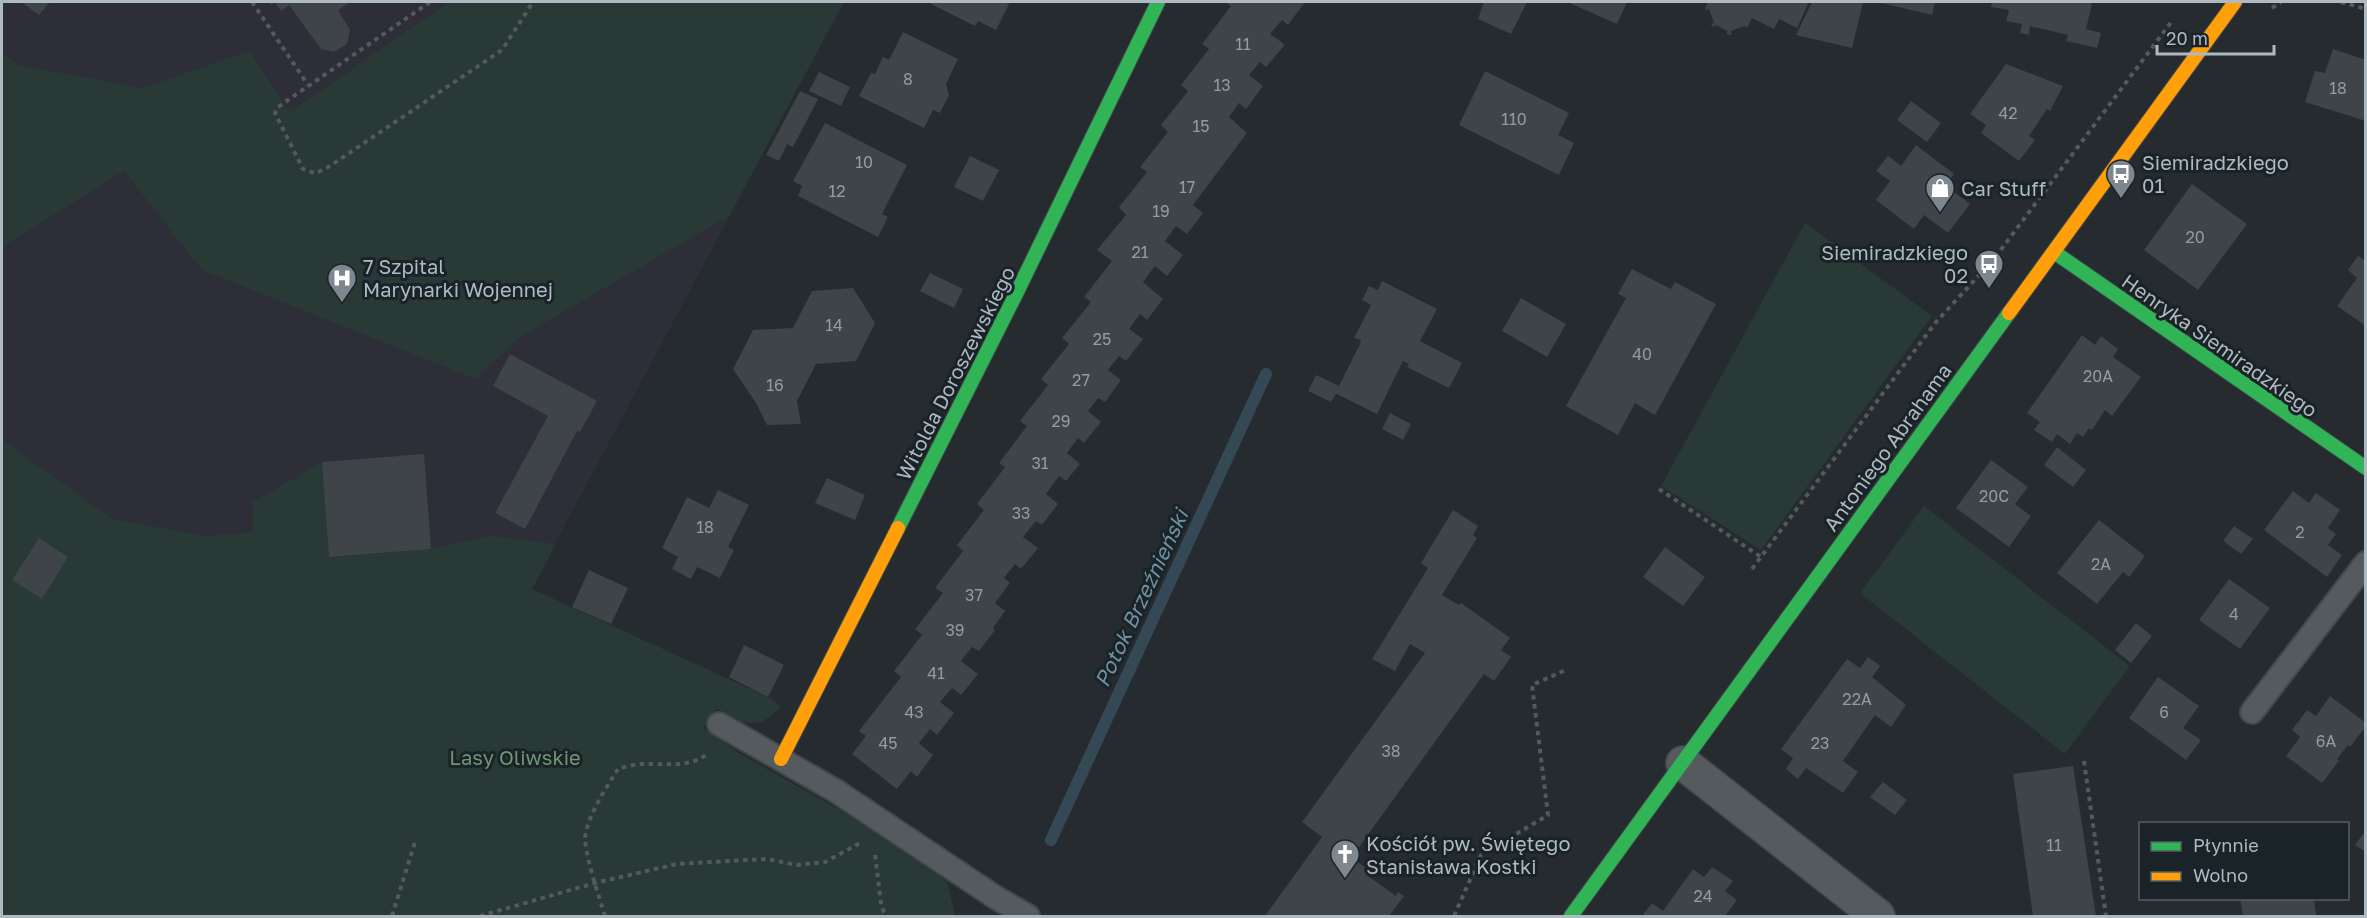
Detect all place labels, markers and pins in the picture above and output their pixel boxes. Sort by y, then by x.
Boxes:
place label: Siemiradzkiego 01 [2142,150,2289,197]
bus stop icon: Siemiradzkiego 01 [2105,158,2137,200]
shop icon: Car Stuff [1924,172,1956,214]
place label: Car Stuff [1961,176,2046,200]
place label: Siemiradzkiego 02 [1821,240,1968,287]
bus stop icon: Siemiradzkiego 02 [1973,248,2005,290]
place label: 7 Szpital Marynarki Wojennej [363,254,553,301]
hospital icon: 7 Szpital Marynarki Wojennej [326,262,358,304]
place label: Kościół pw. Świętego Stanisława Kostki [1366,831,1570,878]
church icon: Kościół pw. Świętego Stanisława Kostki [1329,838,1361,880]

